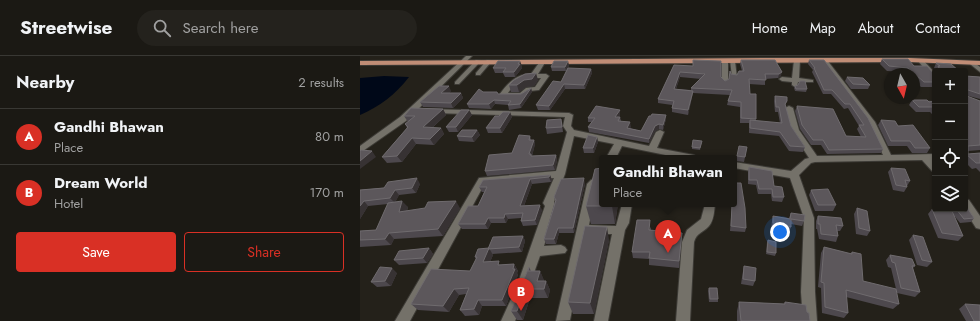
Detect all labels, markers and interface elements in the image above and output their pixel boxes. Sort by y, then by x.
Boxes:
search box [137,10,417,46]
text: Streetwise [20,14,113,41]
icon: search [151,17,173,39]
text: Search here [183,17,258,39]
text: Home [752,18,788,38]
text: Map [810,18,836,38]
text: About [858,18,893,38]
text: Contact [915,18,960,38]
north arrow [884,68,920,104]
map controls [932,68,968,212]
button: + [932,68,968,104]
text: Nearby [16,70,74,94]
text: 2 results [298,73,344,92]
button: − [932,104,968,140]
text: Gandhi Bhawan [54,116,164,138]
text: A [24,127,34,146]
text: 80 m [315,127,344,146]
text: Place [54,138,83,157]
button: locate [932,140,968,176]
popup [599,155,737,207]
text: Gandhi Bhawan [613,161,723,183]
text: Dream World [54,172,148,194]
button: layers [932,176,968,212]
text: B [25,183,33,202]
text: 170 m [309,183,344,202]
text: Place [613,183,642,202]
text: Hotel [54,194,83,213]
pin: A [655,220,681,253]
your location [770,222,790,242]
button: Save [16,232,176,272]
button: Share [184,232,344,272]
pin: B [508,278,534,311]

